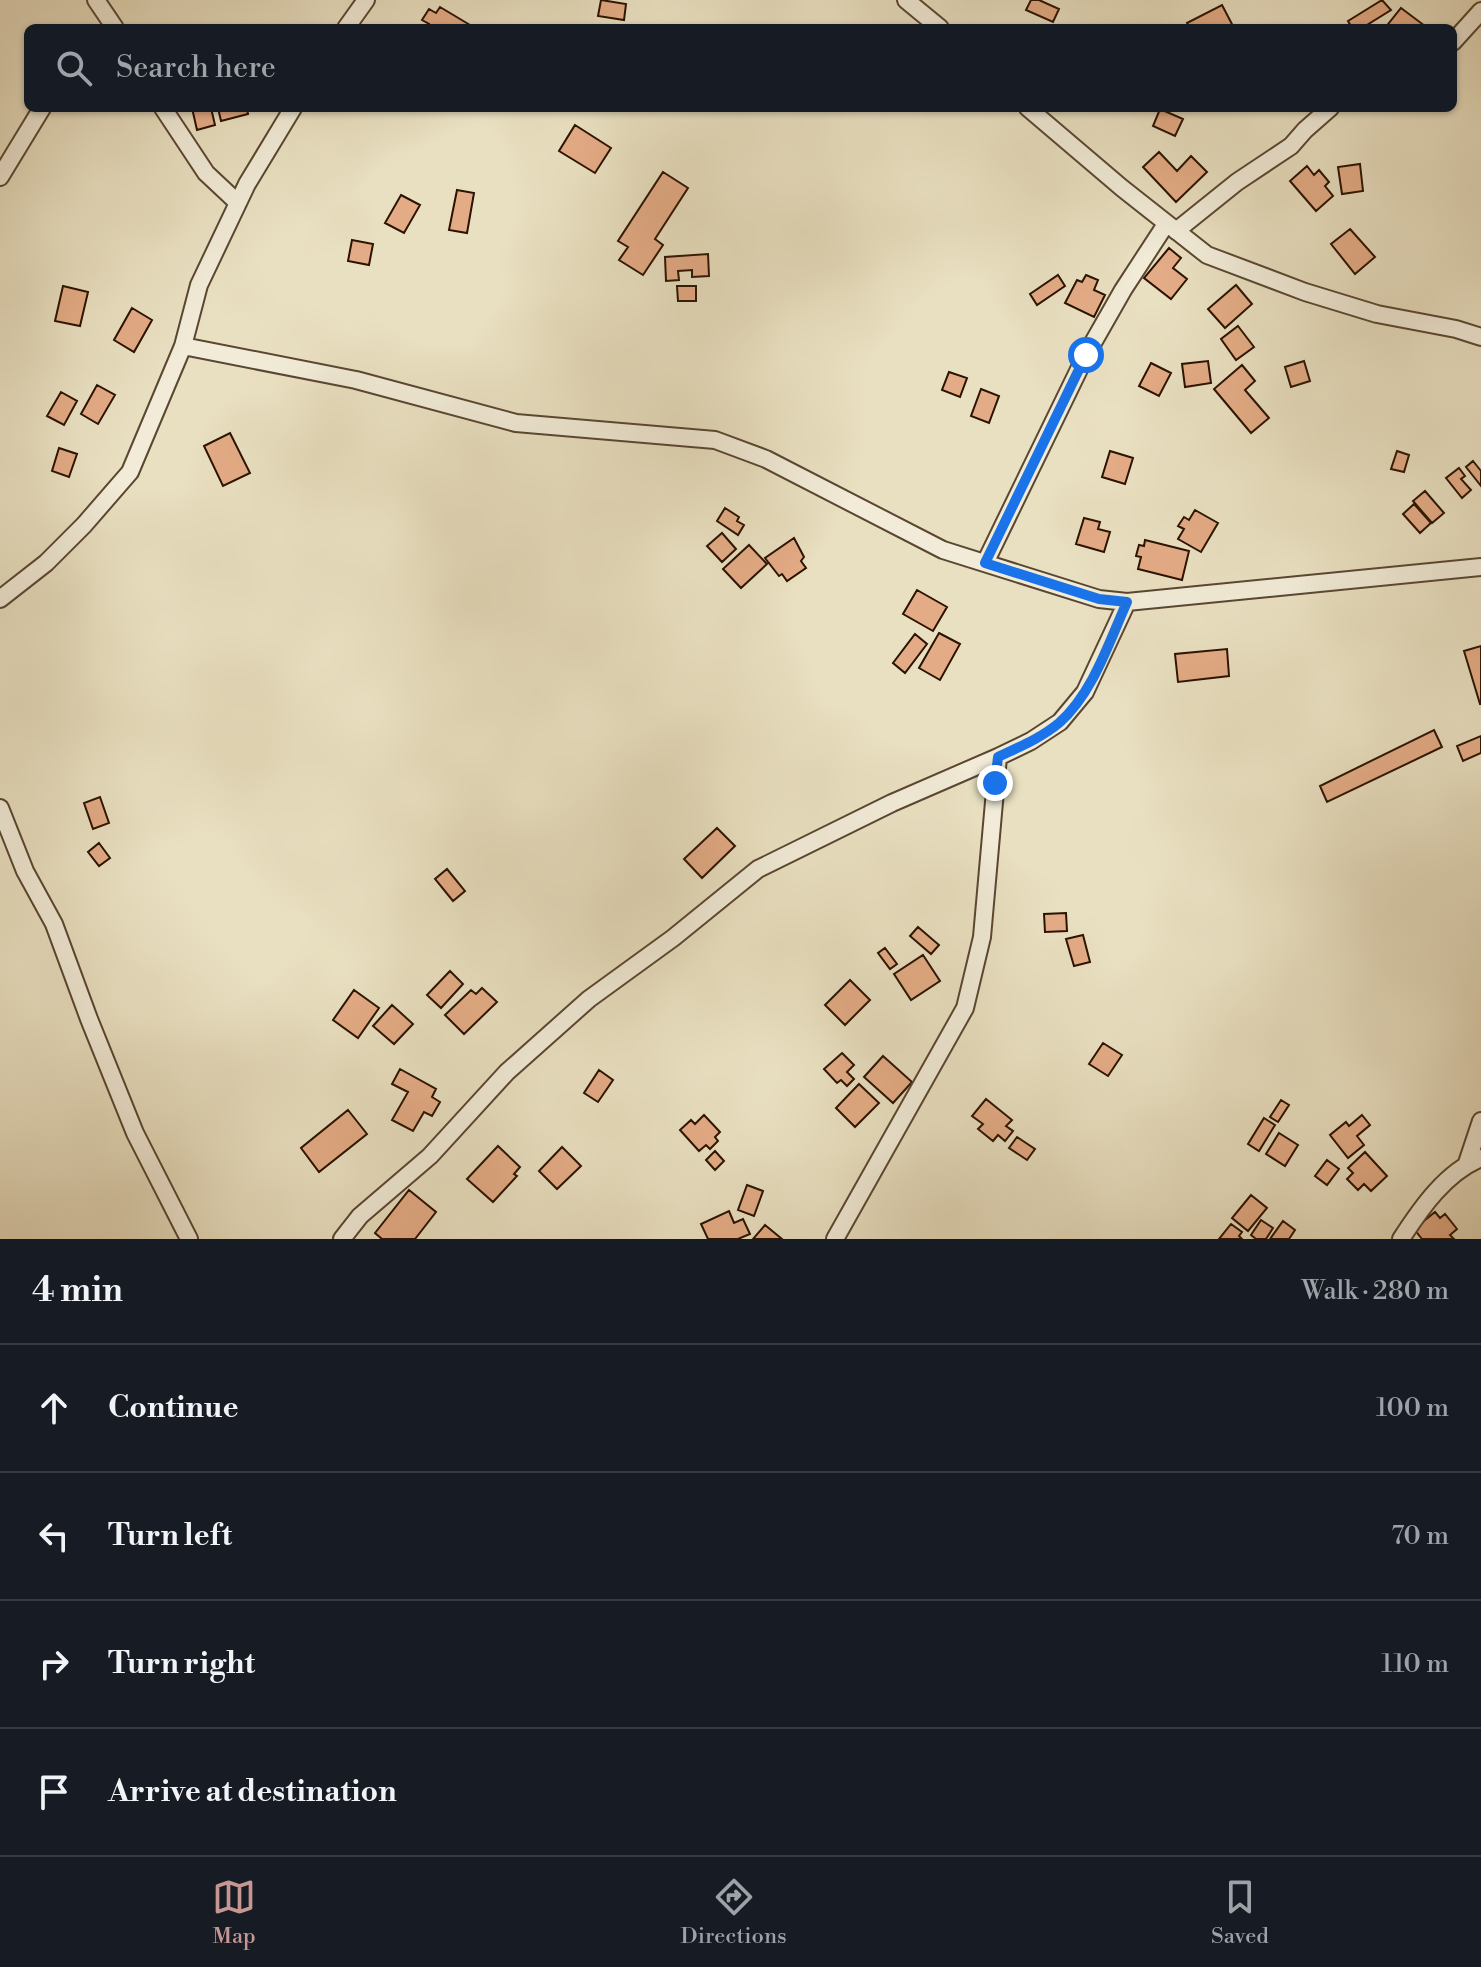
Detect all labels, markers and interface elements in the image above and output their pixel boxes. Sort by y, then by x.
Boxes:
search box [24,24,1457,112]
icon: search [52,46,96,90]
text: Search here [116,49,276,87]
route start [1068,337,1104,373]
route end [977,765,1013,801]
text: 4 min [32,1270,123,1312]
text: Walk · 280 m [1302,1275,1449,1307]
icon: ahead [32,1386,76,1430]
text: Continue [108,1389,239,1427]
text: 100 m [1376,1392,1449,1424]
icon: left [32,1514,76,1558]
text: Turn left [108,1517,232,1555]
text: 70 m [1391,1520,1449,1552]
icon: right [32,1642,76,1686]
text: Turn right [108,1645,255,1683]
text: 110 m [1381,1648,1449,1680]
icon: arrive [32,1770,76,1814]
text: Arrive at destination [108,1773,397,1811]
tab: Map [212,1875,256,1950]
tab: Directions [681,1875,787,1950]
tab: Saved [1211,1875,1269,1950]

